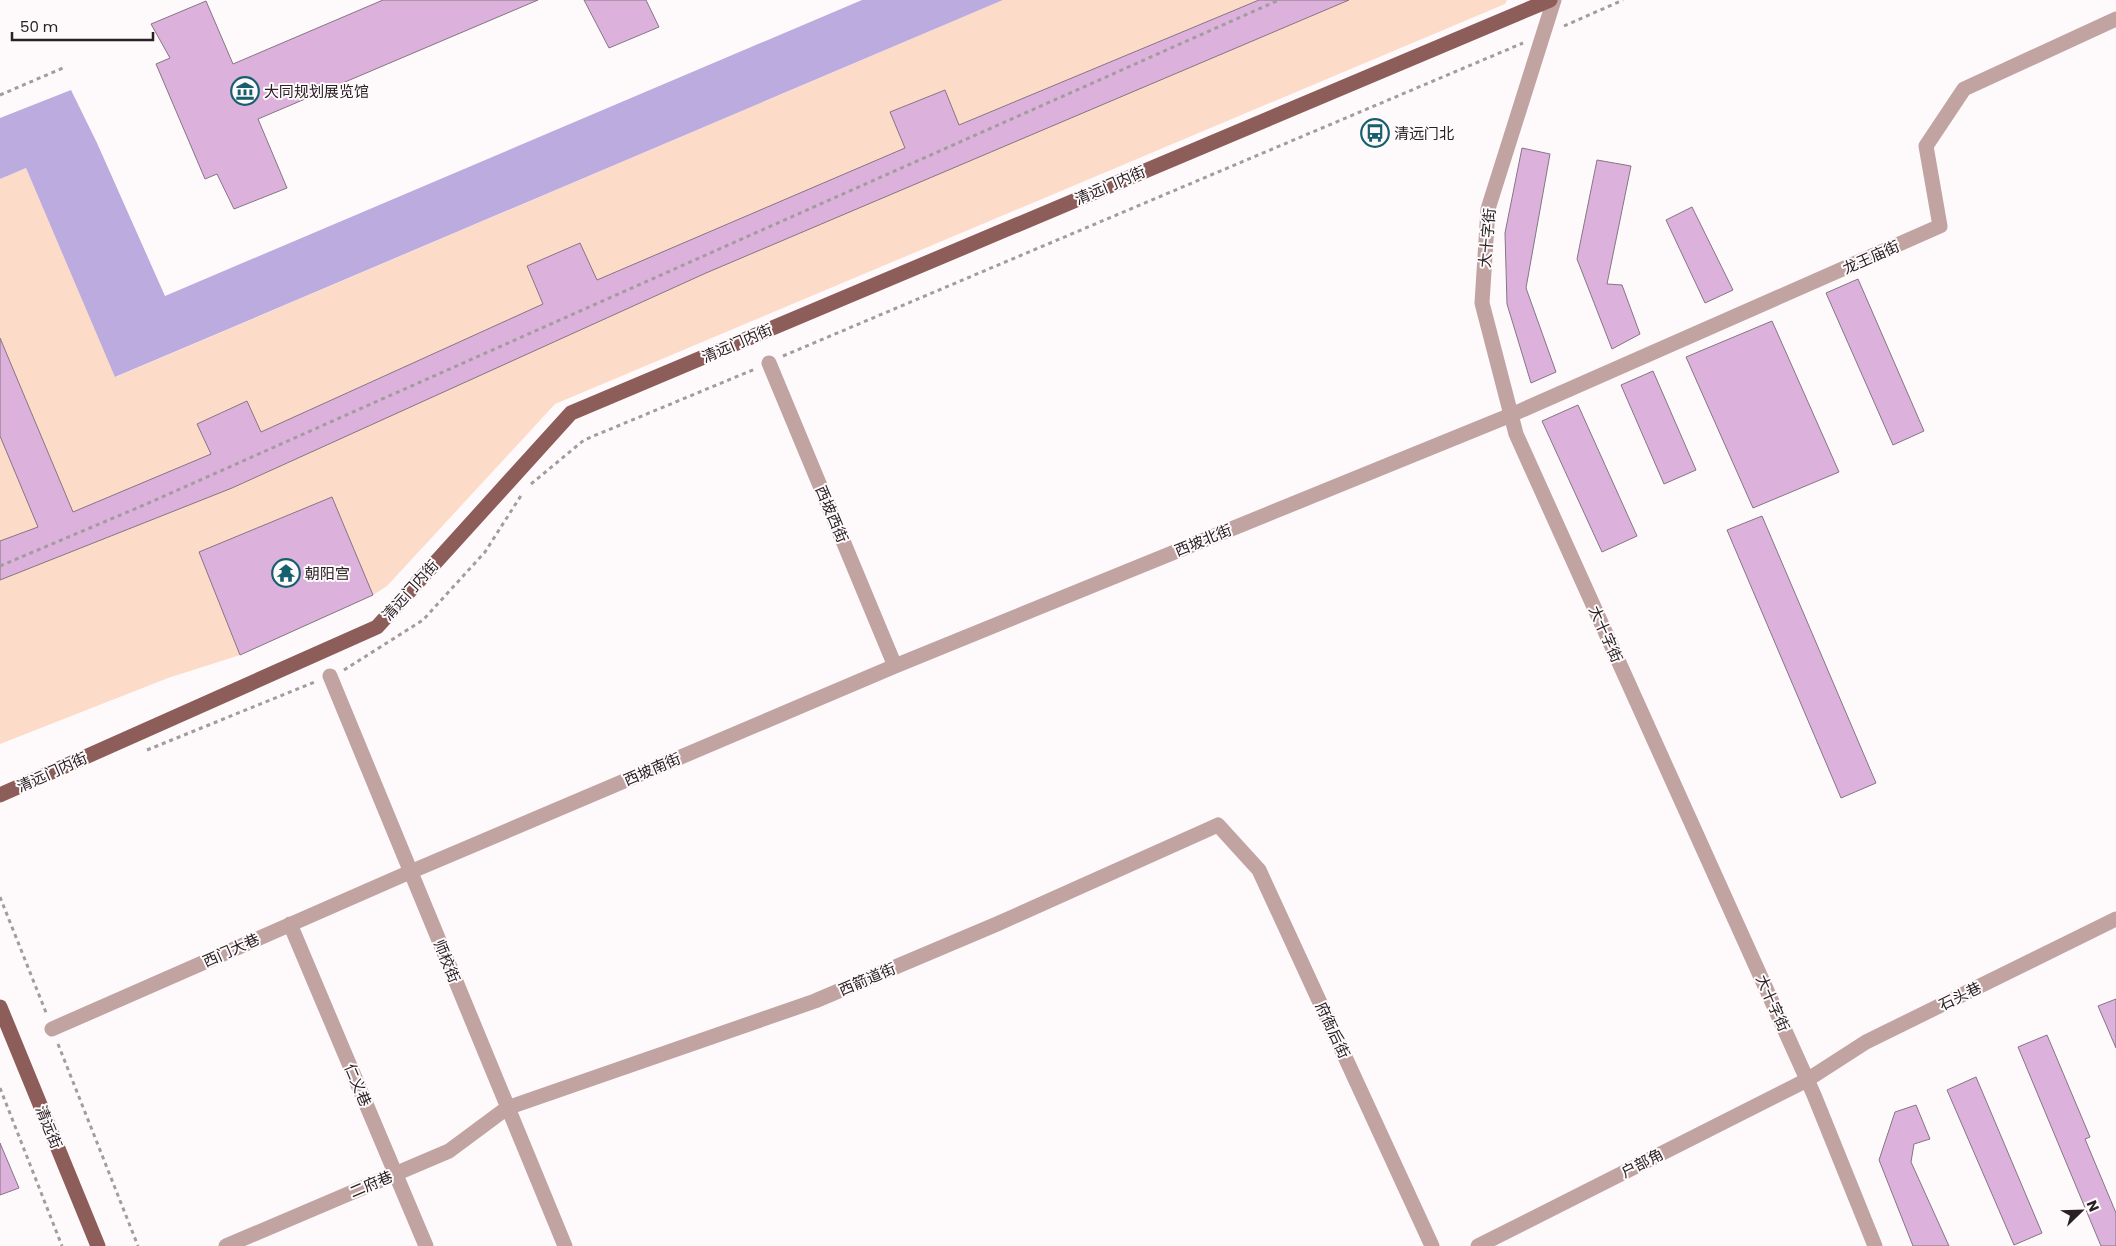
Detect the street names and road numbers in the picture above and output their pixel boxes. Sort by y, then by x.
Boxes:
street label: 清远门内街 [1071,161,1149,209]
street label: 大十字街 [1474,207,1500,269]
street label: 龙王庙街 [1839,235,1903,279]
street label: 清远门内街 [698,319,776,367]
street label: 西坡西街 [811,482,853,546]
street label: 西坡北街 [1171,519,1235,561]
street label: 清远门内街 [377,555,443,625]
street label: 大十字街 [1584,602,1628,666]
street label: 清远门内街 [13,747,91,797]
street label: 西坡南街 [620,748,684,790]
street label: 西门大巷 [199,928,263,972]
street label: 师校街 [429,936,465,986]
street label: 西箭道街 [835,958,899,1000]
street label: 大十字街 [1751,971,1795,1035]
street label: 石头巷 [1935,977,1985,1015]
street label: 府衙后街 [1311,998,1355,1062]
street label: 仁义巷 [340,1060,376,1110]
street label: 清远街 [31,1102,67,1152]
street label: 户部角 [1617,1143,1667,1183]
street label: 二府巷 [346,1166,396,1202]

